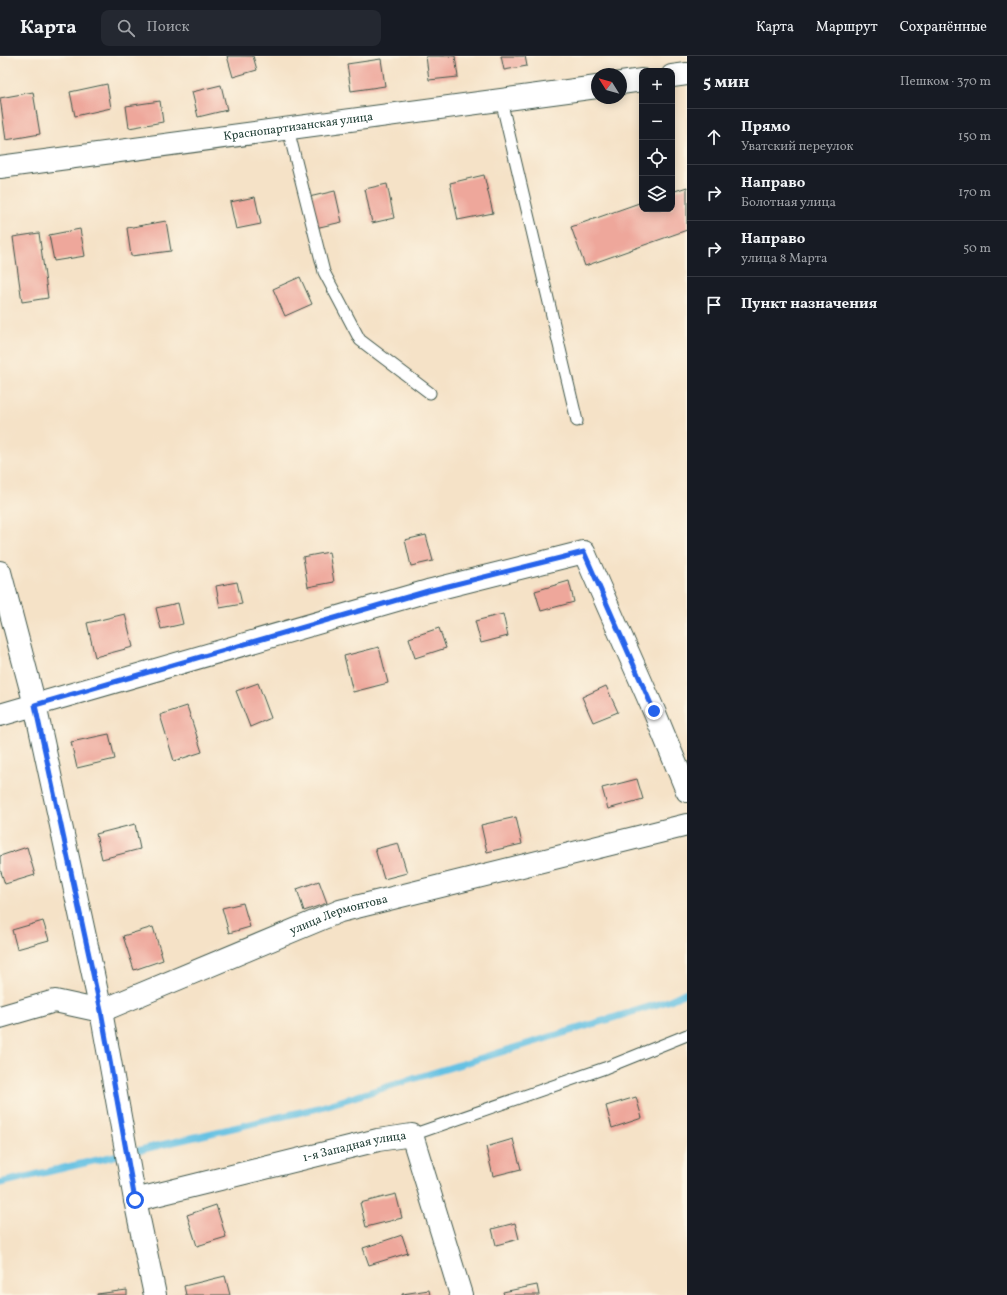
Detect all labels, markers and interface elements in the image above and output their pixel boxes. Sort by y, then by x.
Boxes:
search box [101,10,381,46]
text: Карта [20,15,77,41]
icon: search [115,17,137,39]
text: Поиск [147,17,190,38]
text: Карта [756,18,794,37]
text: Маршрут [816,18,878,37]
text: Сохранённые [900,18,987,37]
north arrow [591,68,627,104]
map controls [639,68,675,212]
button: + [639,68,675,104]
text: 5 мин [703,71,749,94]
text: Пешком · 370 m [900,73,991,91]
button: − [639,104,675,140]
street label: Краснопартизанская улица [222,109,374,145]
text: Прямо [741,117,790,138]
icon: ahead [703,126,725,148]
text: 150 m [958,128,991,146]
text: Уватский переулок [741,138,854,156]
button: locate [639,140,675,176]
text: Направо [741,173,805,194]
button: layers [639,176,675,212]
icon: right [703,182,725,204]
text: 170 m [958,184,991,202]
text: Болотная улица [741,194,836,212]
text: Направо [741,229,805,250]
icon: right [703,238,725,260]
text: 50 m [963,240,991,258]
text: улица 8 Марта [741,250,828,268]
icon: arrive [703,294,725,316]
text: Пункт назначения [741,294,877,315]
route end [645,702,663,720]
street label: улица Лермонтова [287,891,389,939]
street label: 1-я Западная улица [301,1128,407,1166]
route start [126,1191,144,1209]

